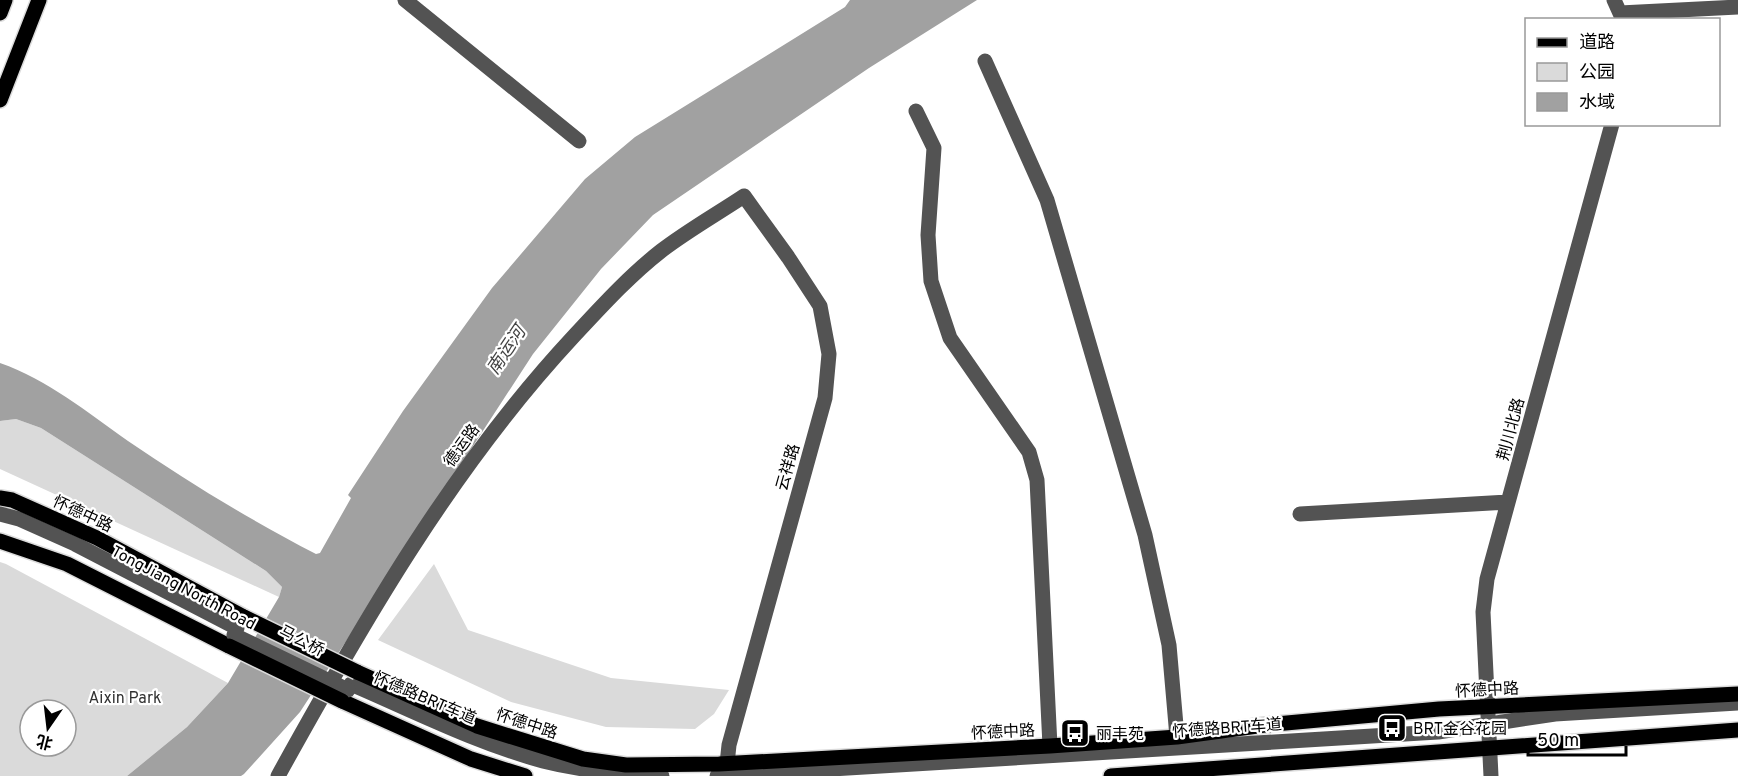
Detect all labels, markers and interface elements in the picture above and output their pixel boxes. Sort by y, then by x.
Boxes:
legend [1525,18,1720,126]
text: 道路 [1579,32,1615,55]
text: 公园 [1579,62,1615,85]
text: 水域 [1579,92,1615,115]
water label: 南运河 [483,320,534,380]
street label: 荆川北路 [1494,396,1530,463]
street label: 德运路 [440,421,485,471]
street label: 云祥路 [773,442,805,493]
street label: 怀德中路 [49,492,115,537]
street label: TongJiang North Road [107,542,259,635]
street label: 马公桥 [275,622,327,662]
street label: 怀德路BRT车道 [370,668,479,730]
street label: 怀德中路 [1455,679,1520,703]
park label: Aixin Park [88,689,162,709]
north arrow [18,698,78,758]
street label: 怀德中路 [493,706,560,744]
bus stop icon: BRT金谷花园 [1376,712,1408,744]
street label: 怀德路BRT车道 [1172,715,1283,743]
bus stop icon: 丽丰苑 [1059,717,1091,749]
scale bar [1528,719,1626,757]
place label: BRT金谷花园 [1413,720,1507,740]
street label: 怀德中路 [971,721,1036,745]
place label: 丽丰苑 [1096,725,1144,745]
text: 北 [35,729,55,752]
text: 50 m [1537,730,1579,753]

